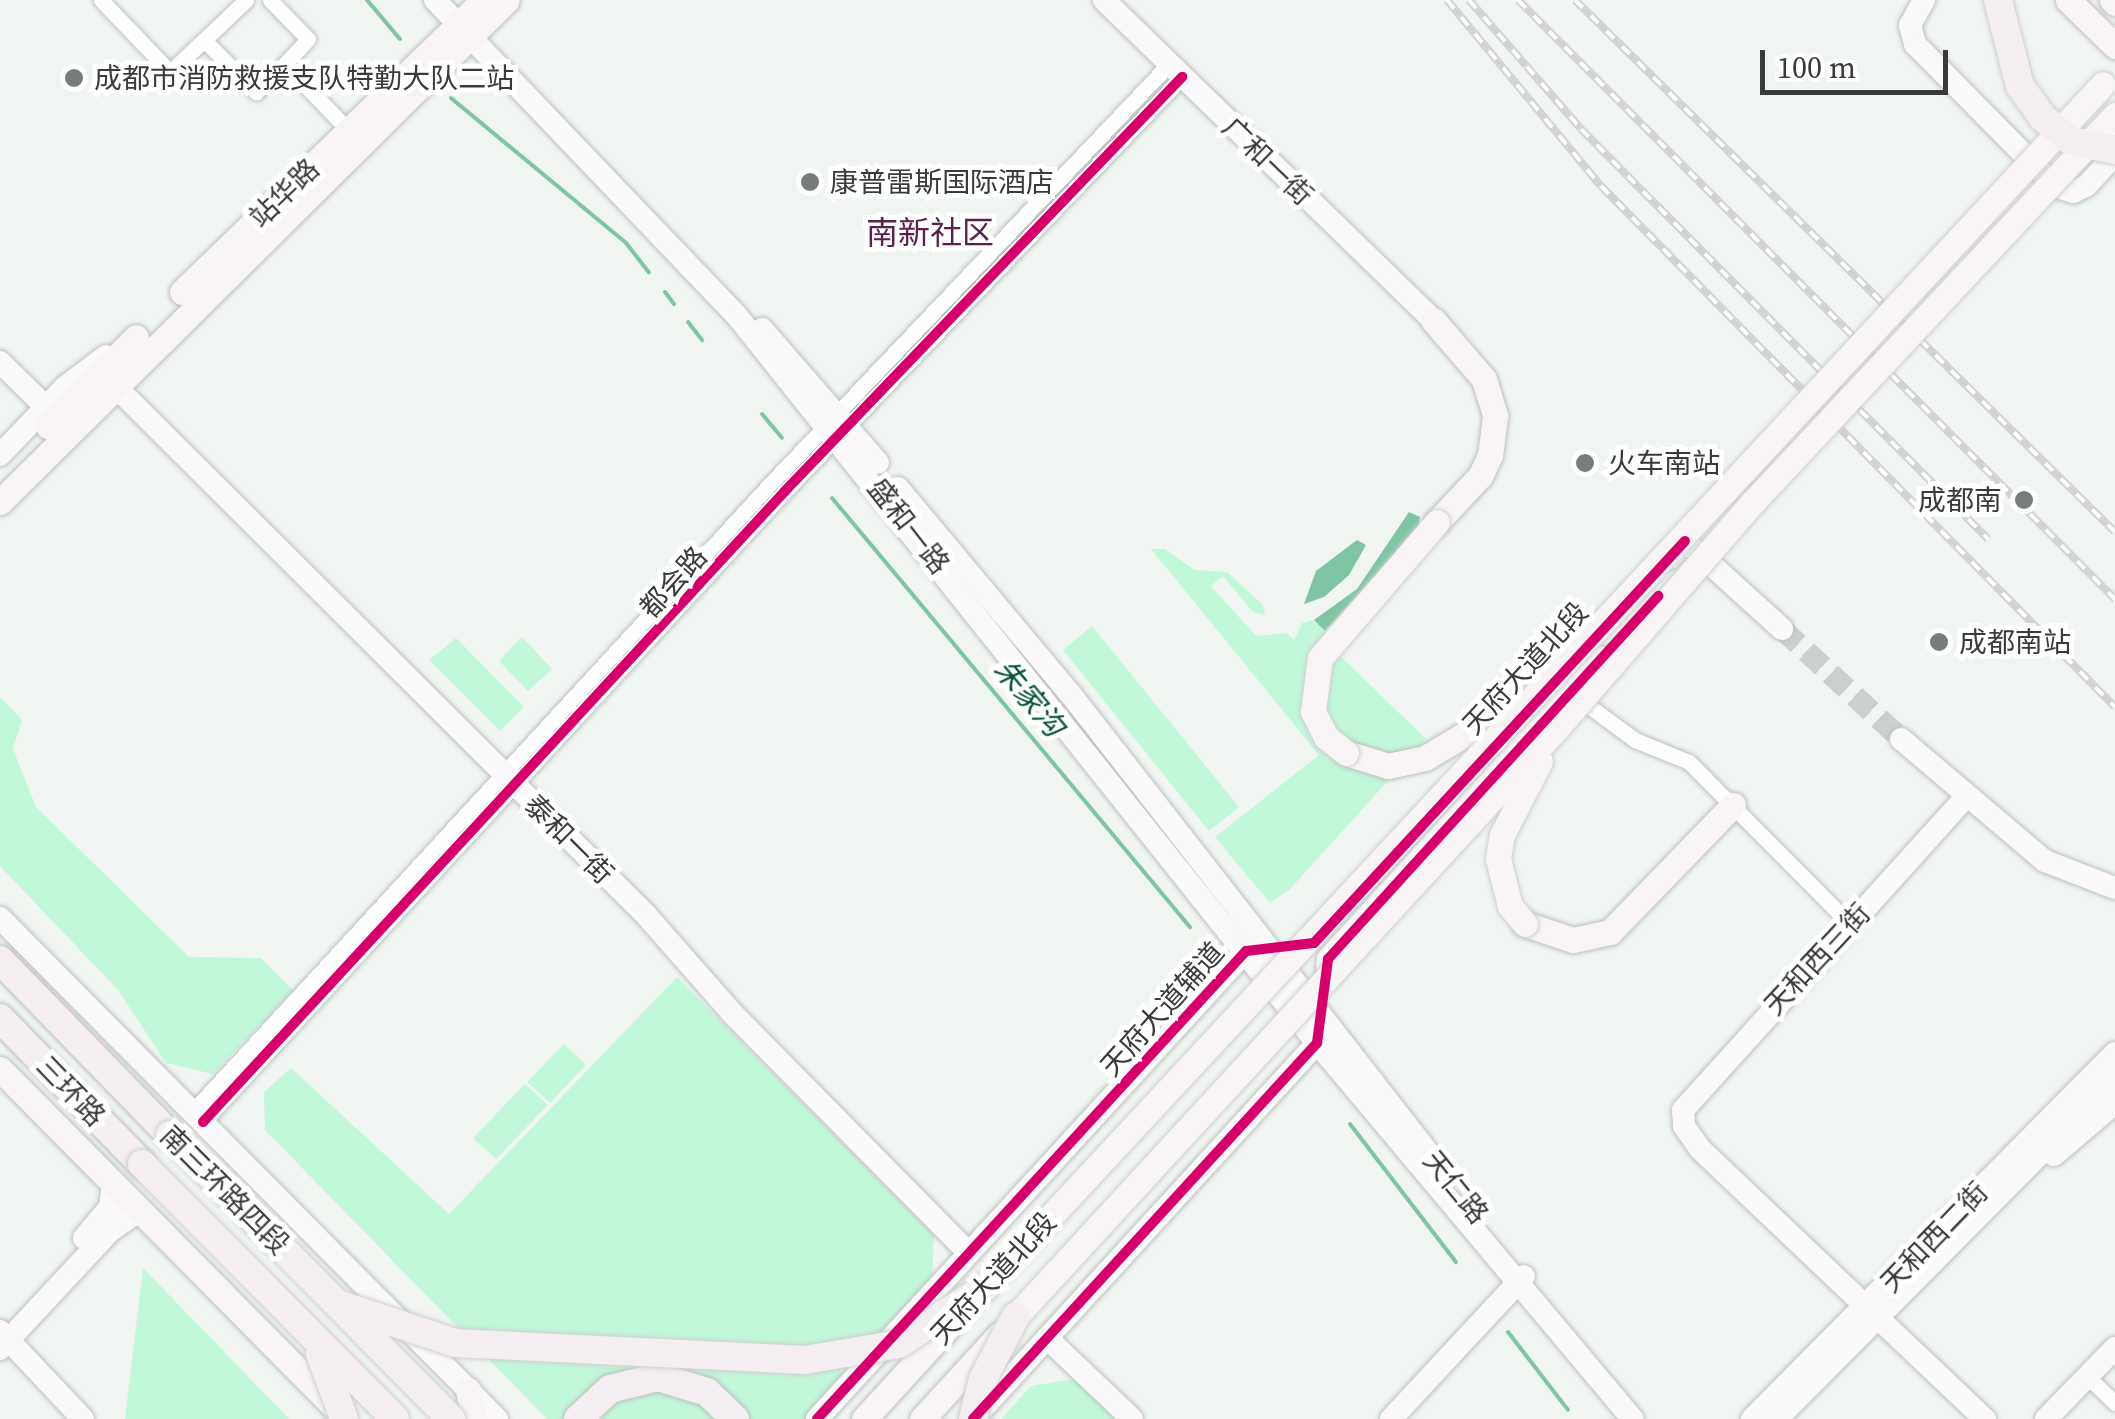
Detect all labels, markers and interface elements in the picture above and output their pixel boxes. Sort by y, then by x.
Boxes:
scale bar [1765,30,1952,92]
text: 100 m [1777,47,1856,88]
place label: 成都市消防救援支队特勤大队二站 [94,61,514,95]
marker: 成都市消防救援支队特勤大队二站 [63,67,85,89]
street label: 广和一街 [1216,110,1320,212]
street label: 站华路 [242,152,326,234]
place label: 康普雷斯国际酒店 [830,165,1054,199]
marker: 康普雷斯国际酒店 [799,171,821,193]
district label: 南新社区 [866,214,994,252]
place label: 火车南站 [1608,446,1720,480]
marker: 火车南站 [1572,450,1598,476]
street label: 盛和一路 [861,472,957,580]
place label: 成都南 [1918,483,2002,517]
marker: 成都南 [2011,487,2037,513]
street label: 都会路 [632,540,714,624]
street label: 天府大道北段 [1455,595,1595,741]
place label: 成都南站 [1959,625,2071,659]
marker: 成都南站 [1928,631,1950,653]
water label: 朱家沟 [986,652,1072,744]
street label: 泰和一街 [518,788,620,890]
street label: 天和西三街 [1757,896,1877,1022]
street label: 天府大道辅道 [1093,935,1231,1083]
street label: 三环路 [30,1049,112,1133]
street label: 南三环路四段 [154,1119,296,1261]
street label: 天仁路 [1417,1144,1495,1230]
street label: 天和西二街 [1873,1175,1995,1299]
street label: 天府大道北段 [923,1205,1063,1351]

